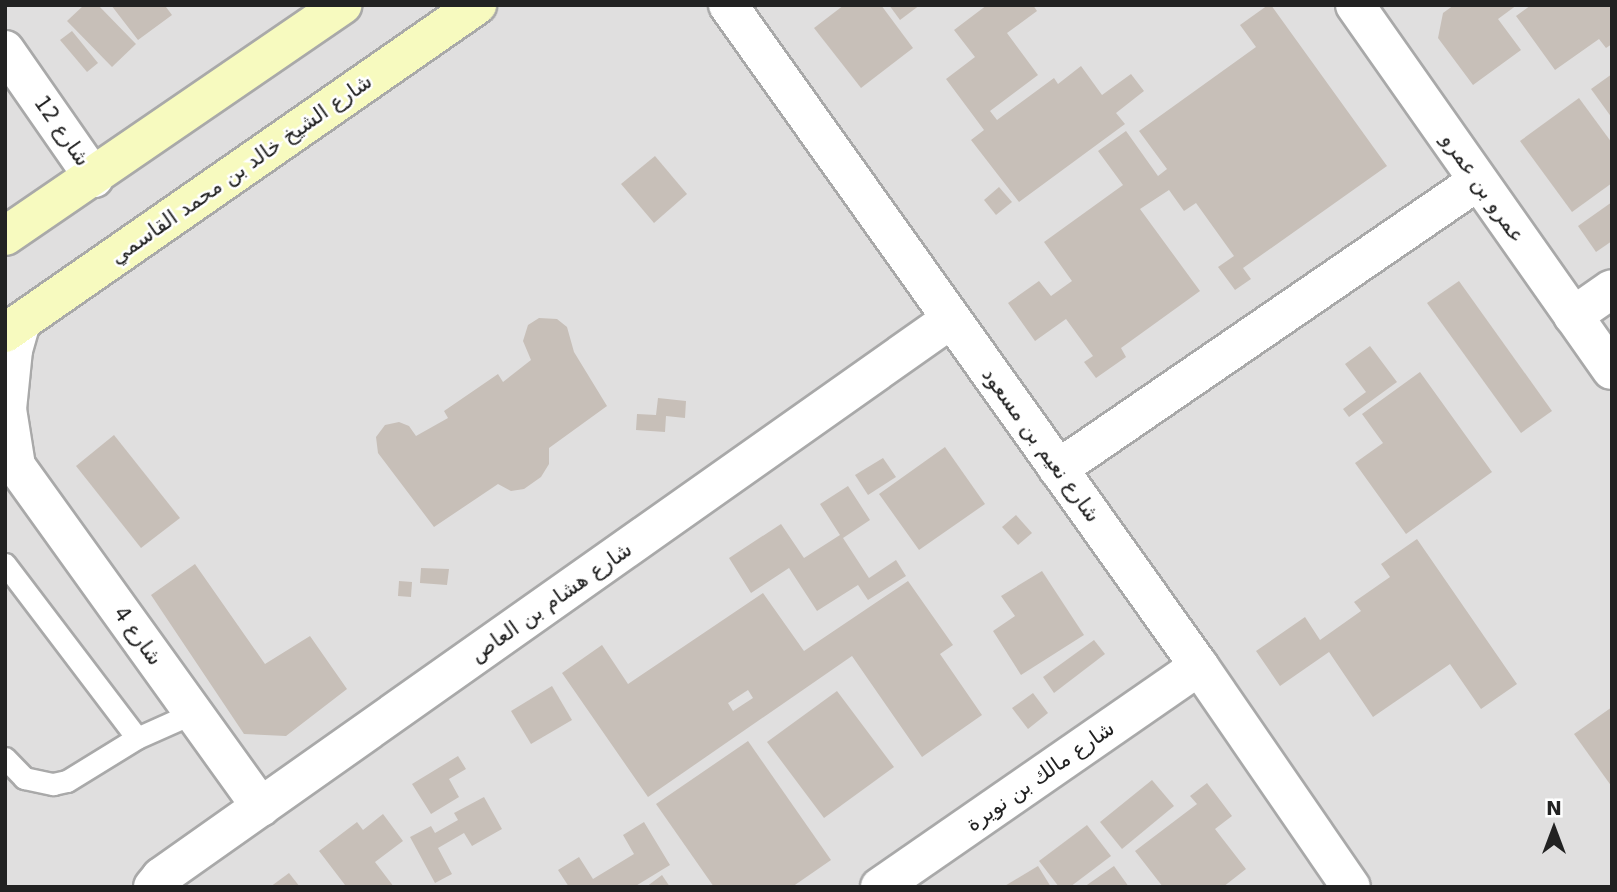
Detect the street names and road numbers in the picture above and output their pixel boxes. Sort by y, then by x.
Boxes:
street label: شارع الشيخ خالد بن محمد القاسمي [105,69,377,269]
street label: شارع 12 [29,91,95,171]
street label: عمرو بن عمرو [1436,128,1530,248]
street label: شارع نعيم بن مسعود [976,363,1106,527]
street label: شارع هشام بن العاص [465,537,637,667]
street label: شارع 4 [108,602,168,670]
street label: شارع مالك بن نويرة [961,715,1119,837]

